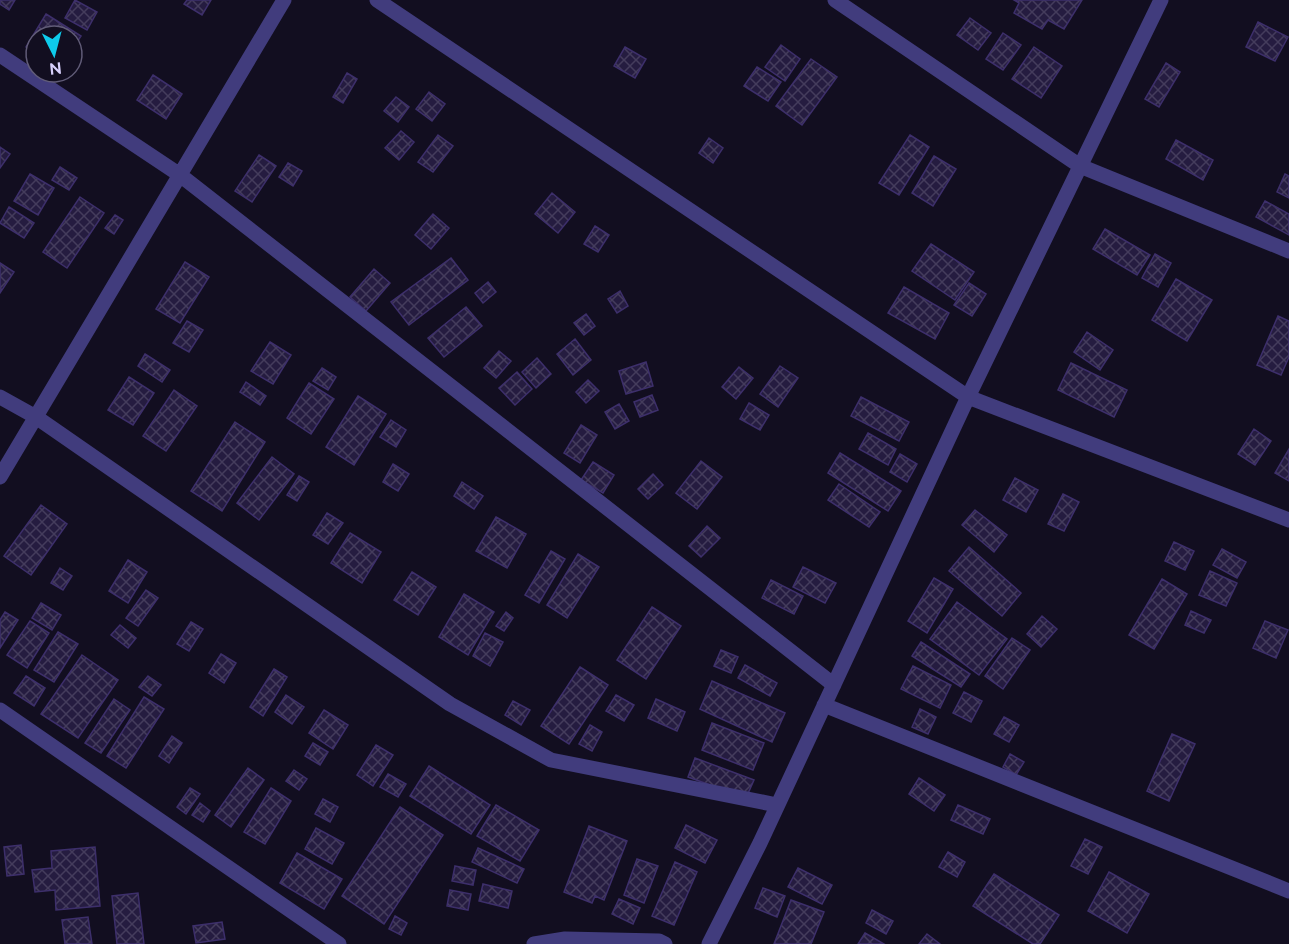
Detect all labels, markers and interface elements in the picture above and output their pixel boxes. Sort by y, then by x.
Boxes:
north arrow [24,24,84,84]
text: N [48,58,63,79]

